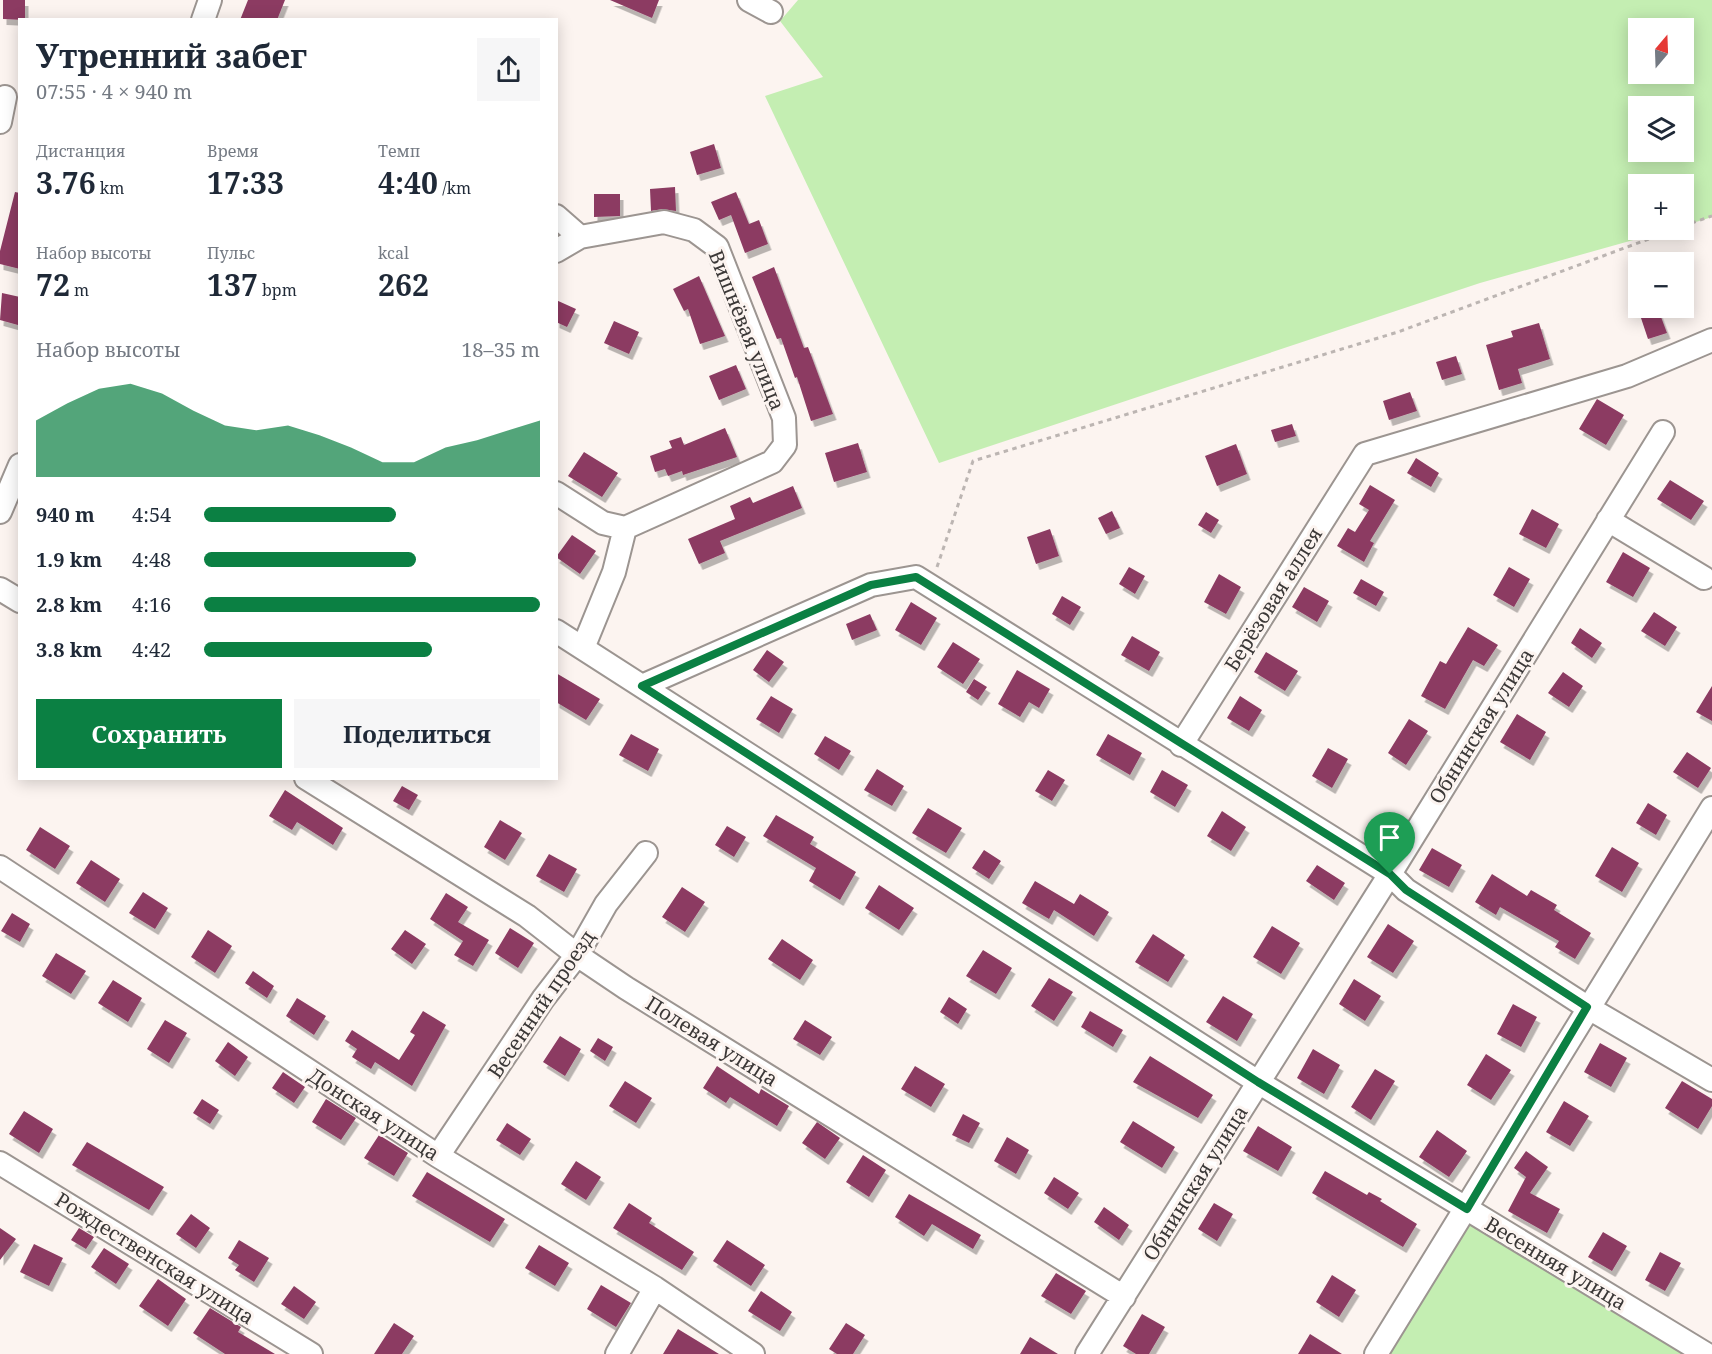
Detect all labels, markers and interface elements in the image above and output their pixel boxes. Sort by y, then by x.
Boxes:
north arrow [1628,18,1694,84]
map controls [1628,18,1694,318]
text: Утренний забег [36,33,307,78]
button: share [477,38,540,101]
text: 07:55 · 4 × 940 m [36,78,192,105]
button: layers [1628,96,1694,162]
text: Дистанция [36,140,125,162]
text: Время [207,140,259,162]
text: Темп [378,140,420,162]
text: 3.76 [36,162,96,203]
text: 17:33 [207,162,284,203]
text: 4:40 [378,162,438,203]
button: + [1628,174,1694,240]
text: km [96,177,124,199]
text: /km [438,177,471,199]
text: Набор высоты [36,242,151,264]
text: Пульс [207,242,255,264]
text: kcal [378,242,409,264]
street label: Вишнёвая улица [703,246,791,414]
button: − [1628,252,1694,318]
text: 72 [36,264,70,305]
text: 137 [207,264,258,305]
text: 262 [378,264,429,305]
text: m [70,279,89,301]
text: bpm [258,279,297,301]
text: Набор высоты [36,336,180,363]
text: 18–35 m [461,336,540,363]
text: 940 m [36,501,95,528]
text: 4:54 [132,501,171,528]
street label: Берёзовая аллея [1218,522,1328,676]
text: 1.9 km [36,546,102,573]
text: 4:48 [132,546,171,573]
text: 2.8 km [36,591,102,618]
text: 4:16 [132,591,171,618]
text: 3.8 km [36,636,102,663]
text: 4:42 [132,636,171,663]
street label: Обнинская улица [1422,643,1540,809]
button: Сохранить [36,699,282,768]
button: Поделиться [294,699,540,768]
pin [1364,812,1415,874]
icon: arrive [1373,821,1406,854]
street label: Весенний проезд [481,925,601,1083]
street label: Полевая улица [641,990,783,1092]
street label: Донская улица [303,1061,445,1167]
street label: Обнинская улица [1136,1100,1254,1266]
street label: Рождественская улица [50,1186,260,1330]
street label: Весенняя улица [1480,1210,1632,1316]

